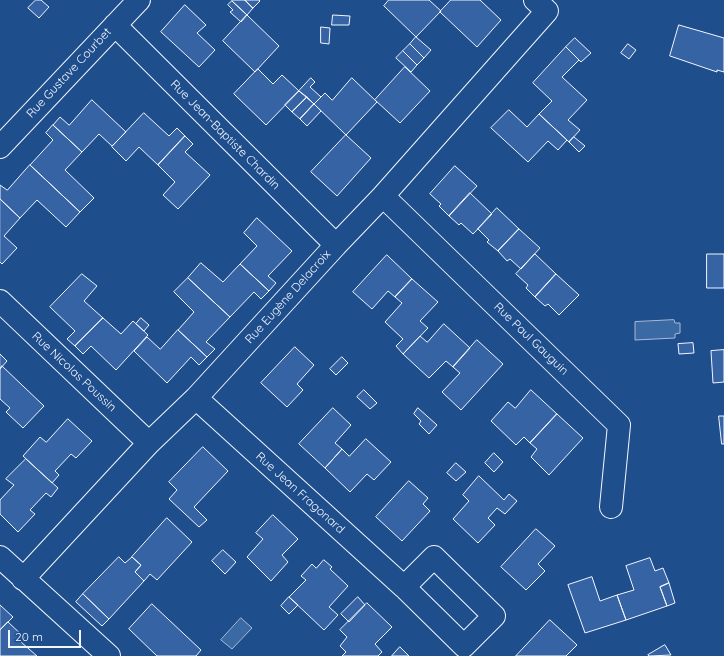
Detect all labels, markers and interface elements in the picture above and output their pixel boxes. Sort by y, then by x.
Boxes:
street label: Rue Gustave Courbet [24,25,114,121]
street label: Rue Jean-Baptiste Chardin [167,77,283,193]
street label: Rue Eugène Delacroix [242,247,334,347]
street label: Rue Paul Gauguin [491,300,571,378]
street label: Rue Nicolas Poussin [29,329,119,415]
street label: Rue Jean Fragonard [253,449,347,537]
scale bar [10,622,83,648]
text: 20 m [15,629,43,644]

